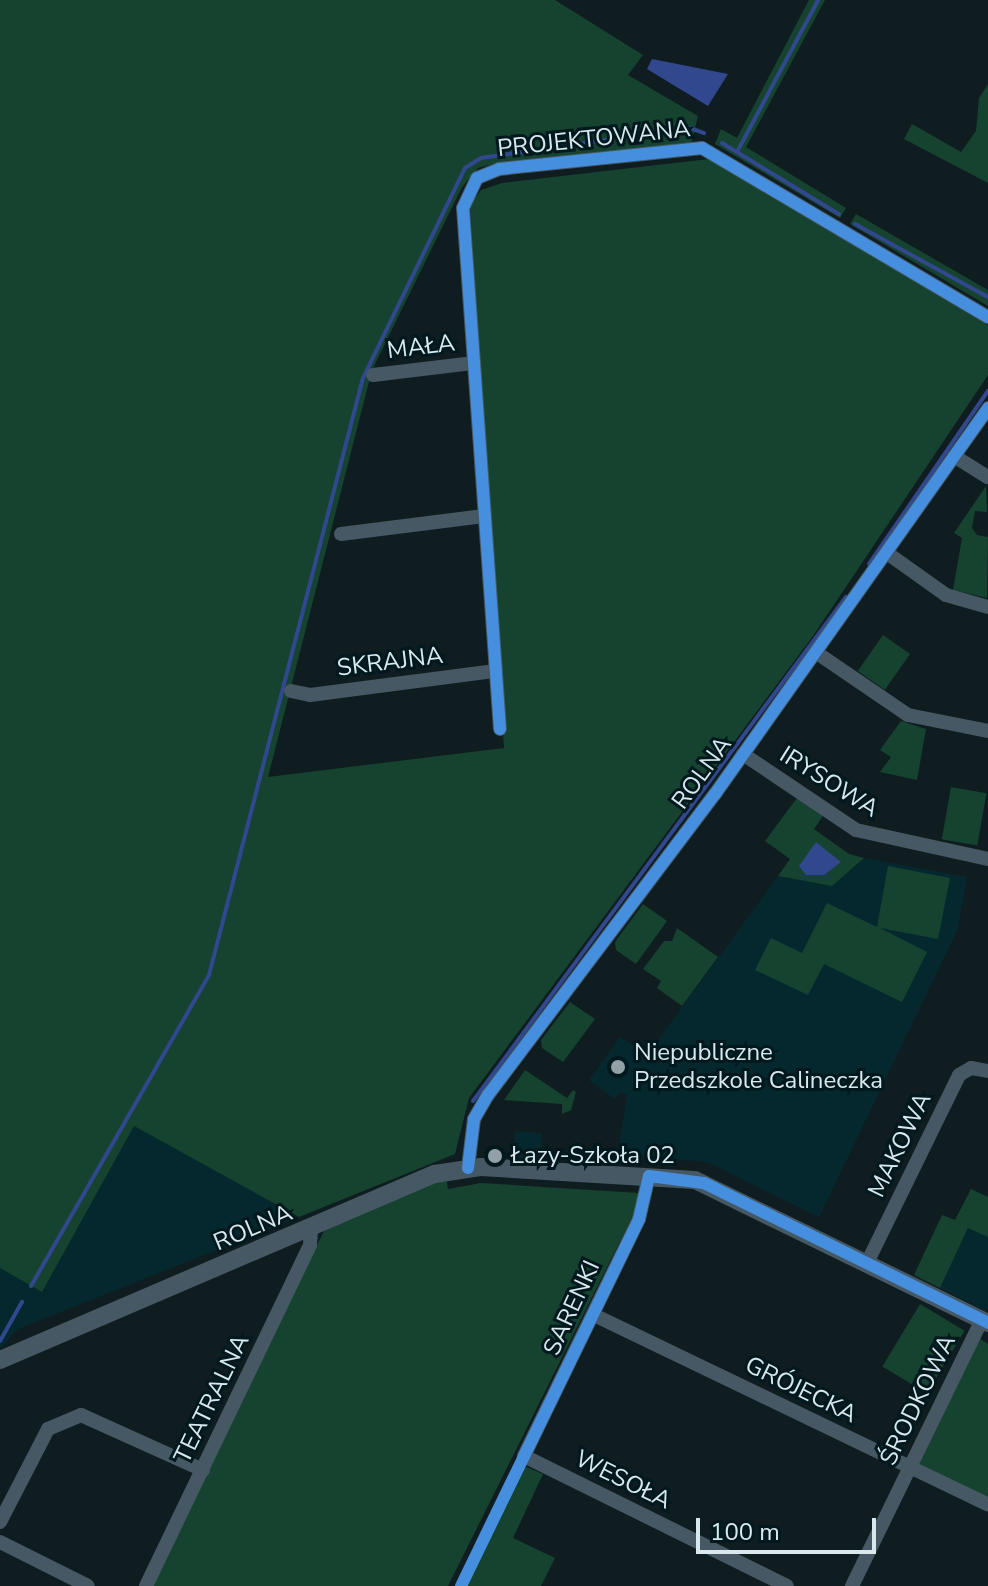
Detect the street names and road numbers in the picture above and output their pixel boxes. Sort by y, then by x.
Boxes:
street label: PROJEKTOWANA [496,115,692,163]
street label: MAŁA [385,329,457,365]
street label: SKRAJNA [335,641,445,683]
street label: ROLNA [666,731,738,815]
street label: IRYSOWA [774,740,884,824]
street label: MAKOWA [862,1088,938,1202]
street label: ROLNA [209,1199,297,1257]
street label: SARENKI [538,1256,606,1360]
street label: TEATRALNA [168,1330,256,1468]
street label: ŚRODKOWA [874,1330,962,1470]
street label: GRÓJECKA [740,1351,862,1429]
street label: WESOŁA [570,1444,676,1516]

